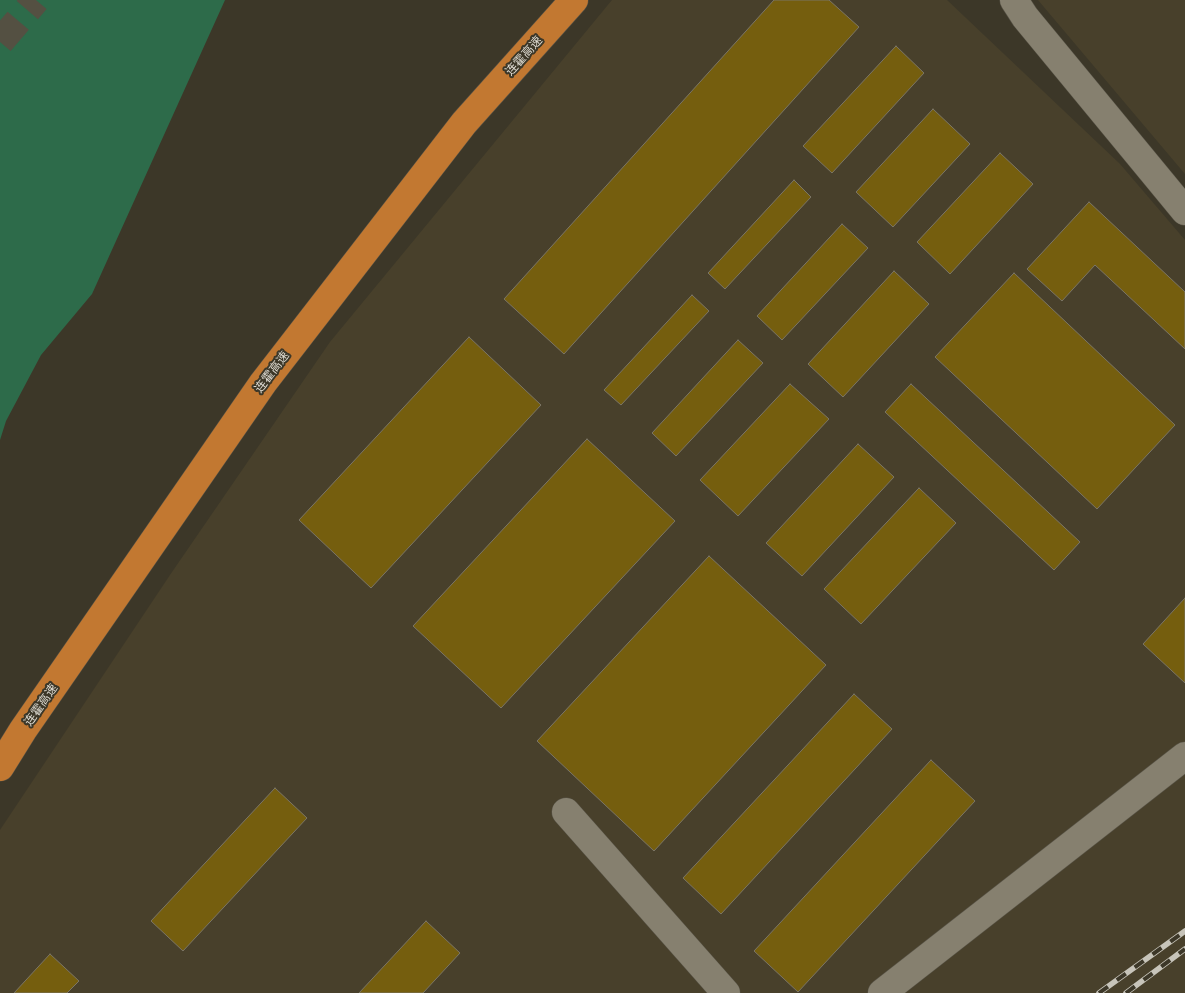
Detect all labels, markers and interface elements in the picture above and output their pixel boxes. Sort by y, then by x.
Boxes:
street label: 连霍高速 [503,33,545,79]
street label: 连霍高速 [252,348,292,396]
street label: 连霍高速 [21,681,61,729]

